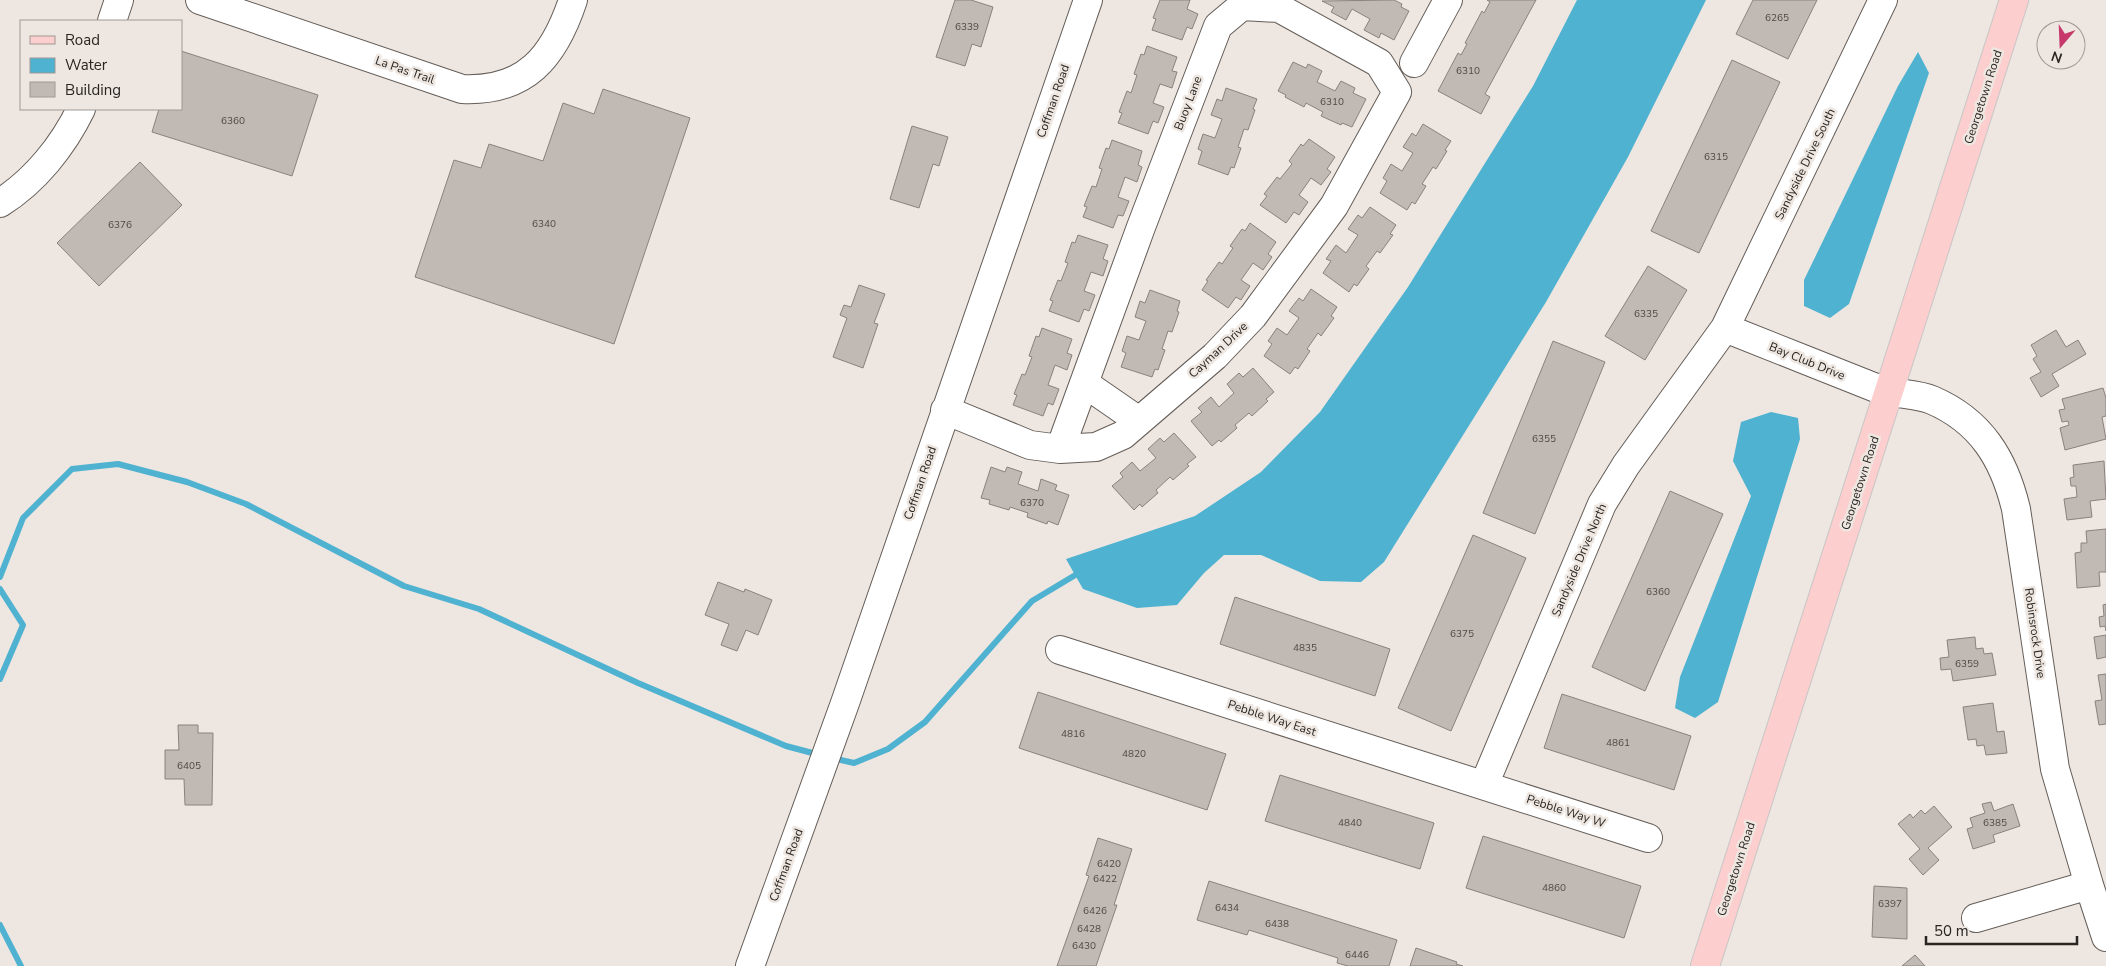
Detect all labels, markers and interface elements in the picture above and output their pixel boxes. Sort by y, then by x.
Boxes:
house number: 6265 [1765,11,1789,25]
legend [20,20,182,110]
house number: 6339 [955,20,979,34]
north arrow [2036,20,2086,70]
text: Road [65,30,100,50]
text: N [2049,46,2065,68]
street label: Georgetown Road [1960,48,2006,146]
street label: La Pas Trail [373,52,437,88]
text: Water [65,55,108,75]
street label: Coffman Road [1033,62,1073,140]
house number: 6310 [1456,64,1480,78]
street label: Buoy Lane [1170,74,1206,132]
text: Building [65,80,121,100]
house number: 6310 [1320,95,1344,109]
street label: Sandyside Drive South [1771,106,1839,222]
house number: 6360 [221,114,245,128]
house number: 6315 [1704,150,1728,164]
house number: 6340 [532,217,556,231]
house number: 6376 [108,218,132,232]
house number: 6335 [1634,307,1658,321]
street label: Cayman Drive [1185,318,1251,382]
street label: Bay Club Drive [1767,338,1847,384]
house number: 6355 [1532,432,1556,446]
street label: Georgetown Road [1837,434,1883,532]
street label: Coffman Road [900,444,940,522]
house number: 6370 [1020,496,1044,510]
street label: Sandyside Drive North [1548,501,1610,619]
house number: 6360 [1646,585,1670,599]
street label: Robinsrock Drive [2021,587,2049,679]
house number: 6375 [1450,627,1474,641]
house number: 4835 [1293,641,1317,655]
house number: 6359 [1955,657,1979,671]
street label: Pebble Way East [1226,696,1319,740]
house number: 4816 [1061,727,1085,741]
house number: 4861 [1606,736,1630,750]
house number: 4820 [1122,747,1146,761]
house number: 6405 [177,759,201,773]
street label: Pebble Way W [1525,791,1607,831]
house number: 4840 [1338,816,1362,830]
house number: 6385 [1983,816,2007,830]
street label: Georgetown Road [1713,820,1759,918]
street label: Coffman Road [765,826,807,904]
house number: 6420 [1097,857,1121,871]
house number: 6422 [1093,872,1117,886]
house number: 4860 [1542,881,1566,895]
house number: 6397 [1878,897,1902,911]
house number: 6434 [1215,901,1239,915]
house number: 6426 [1083,904,1107,918]
scale bar [1926,914,2077,946]
house number: 6438 [1265,917,1289,931]
text: 50 m [1934,921,1969,941]
house number: 6428 [1077,922,1101,936]
house number: 6430 [1072,939,1096,953]
house number: 6446 [1345,948,1369,962]

